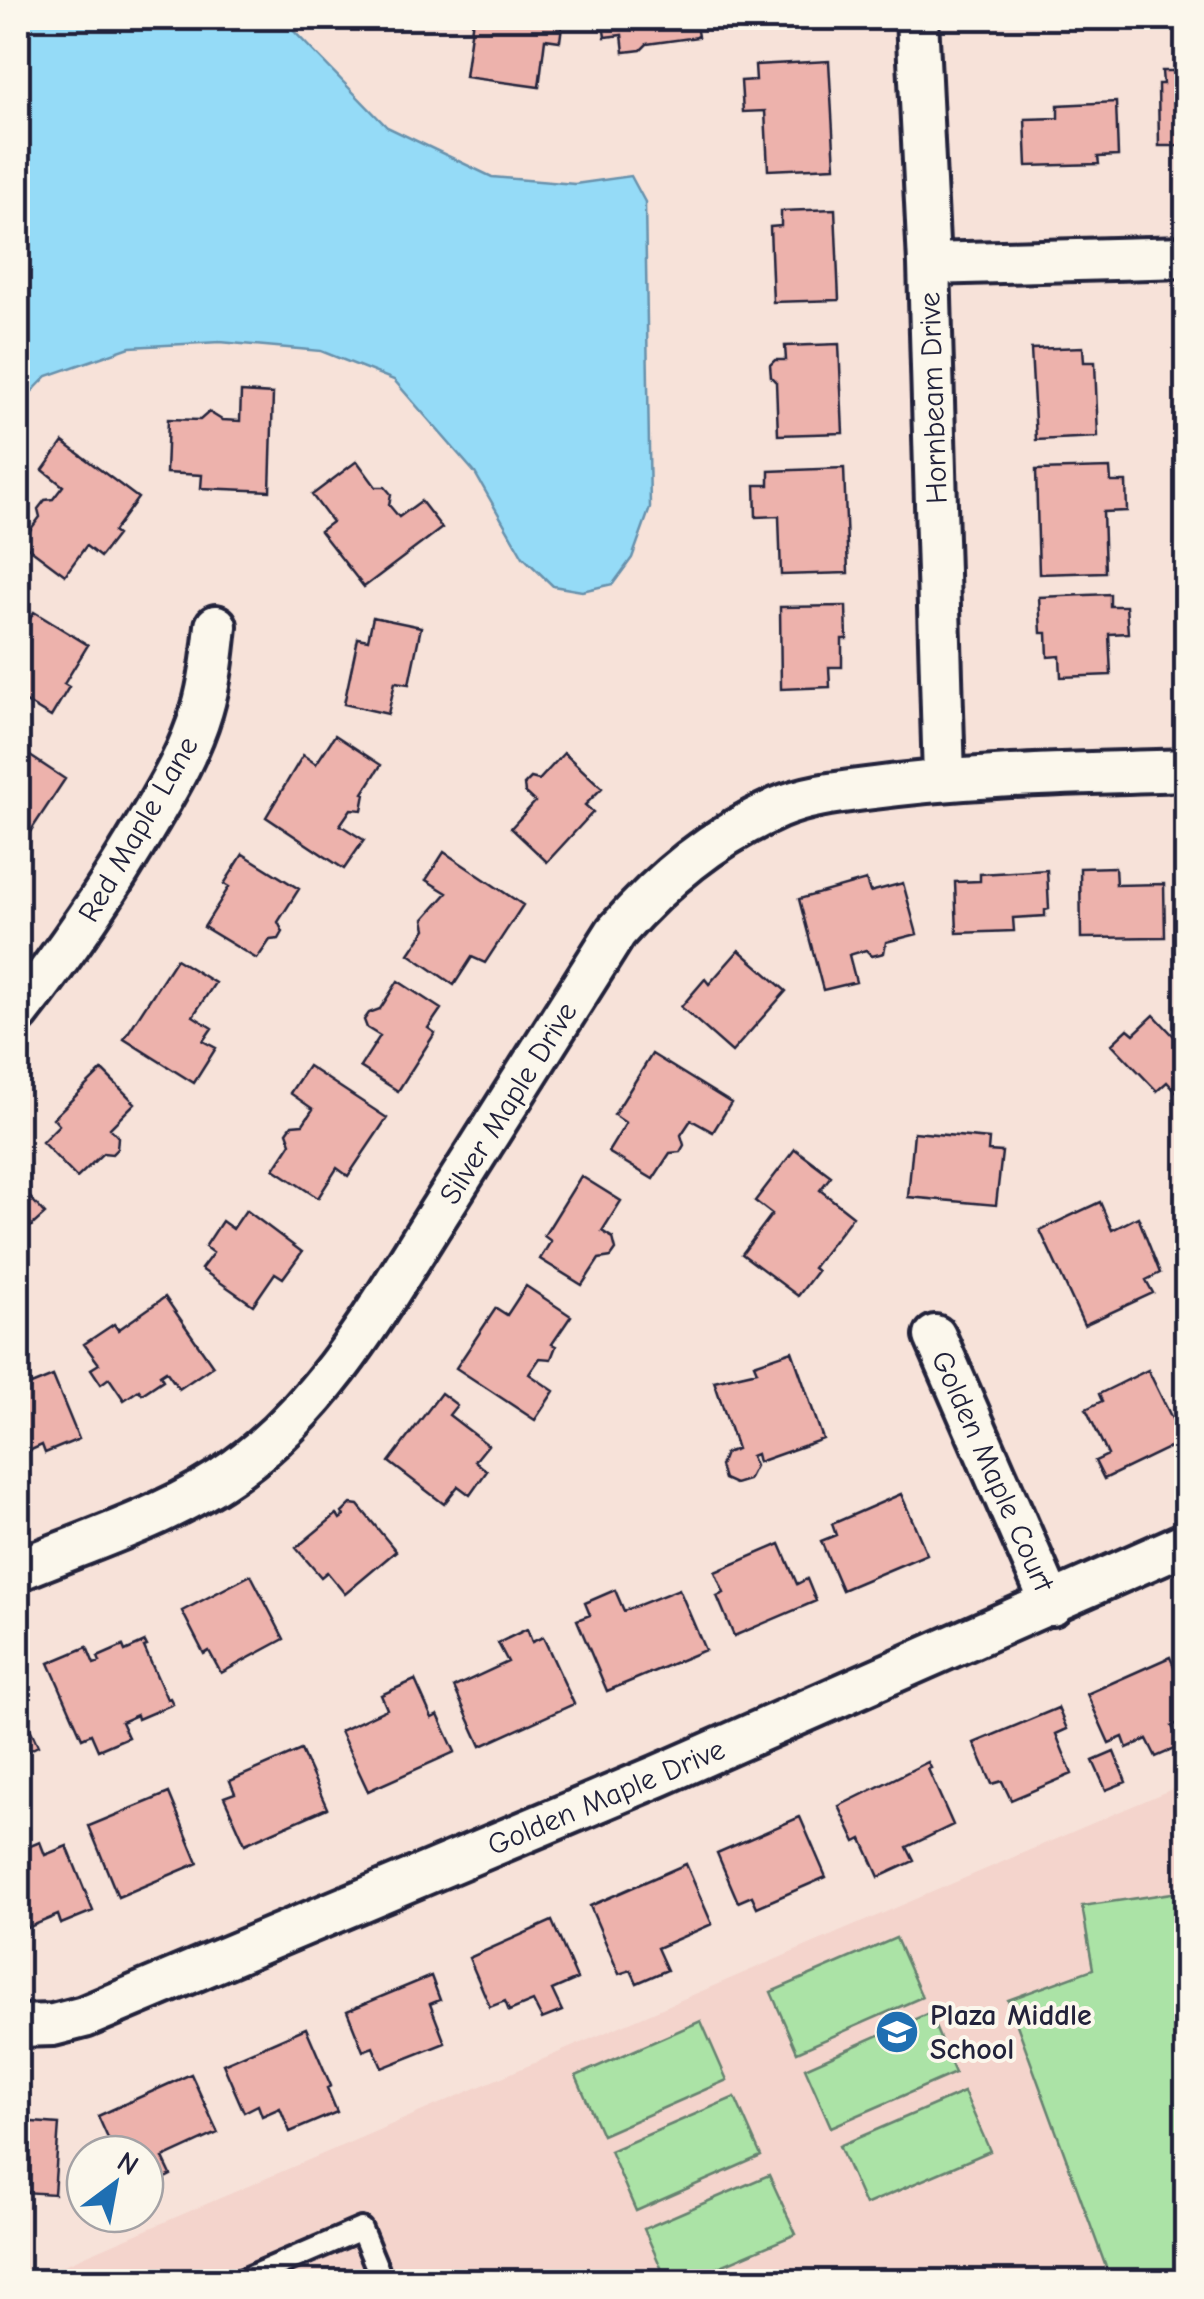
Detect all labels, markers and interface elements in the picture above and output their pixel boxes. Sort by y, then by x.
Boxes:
street label: Hornbeam Drive [912,291,955,505]
street label: Red Maple Lane [71,730,206,928]
street label: Silver Maple Drive [432,996,585,1211]
street label: Golden Maple Court [924,1345,1062,1598]
street label: Golden Maple Drive [482,1732,730,1863]
place label: Plaza Middle School [930,1998,1092,2067]
school or university icon: Plaza Middle School [874,2009,920,2055]
north arrow [65,2134,165,2234]
text: N [111,2145,144,2182]

